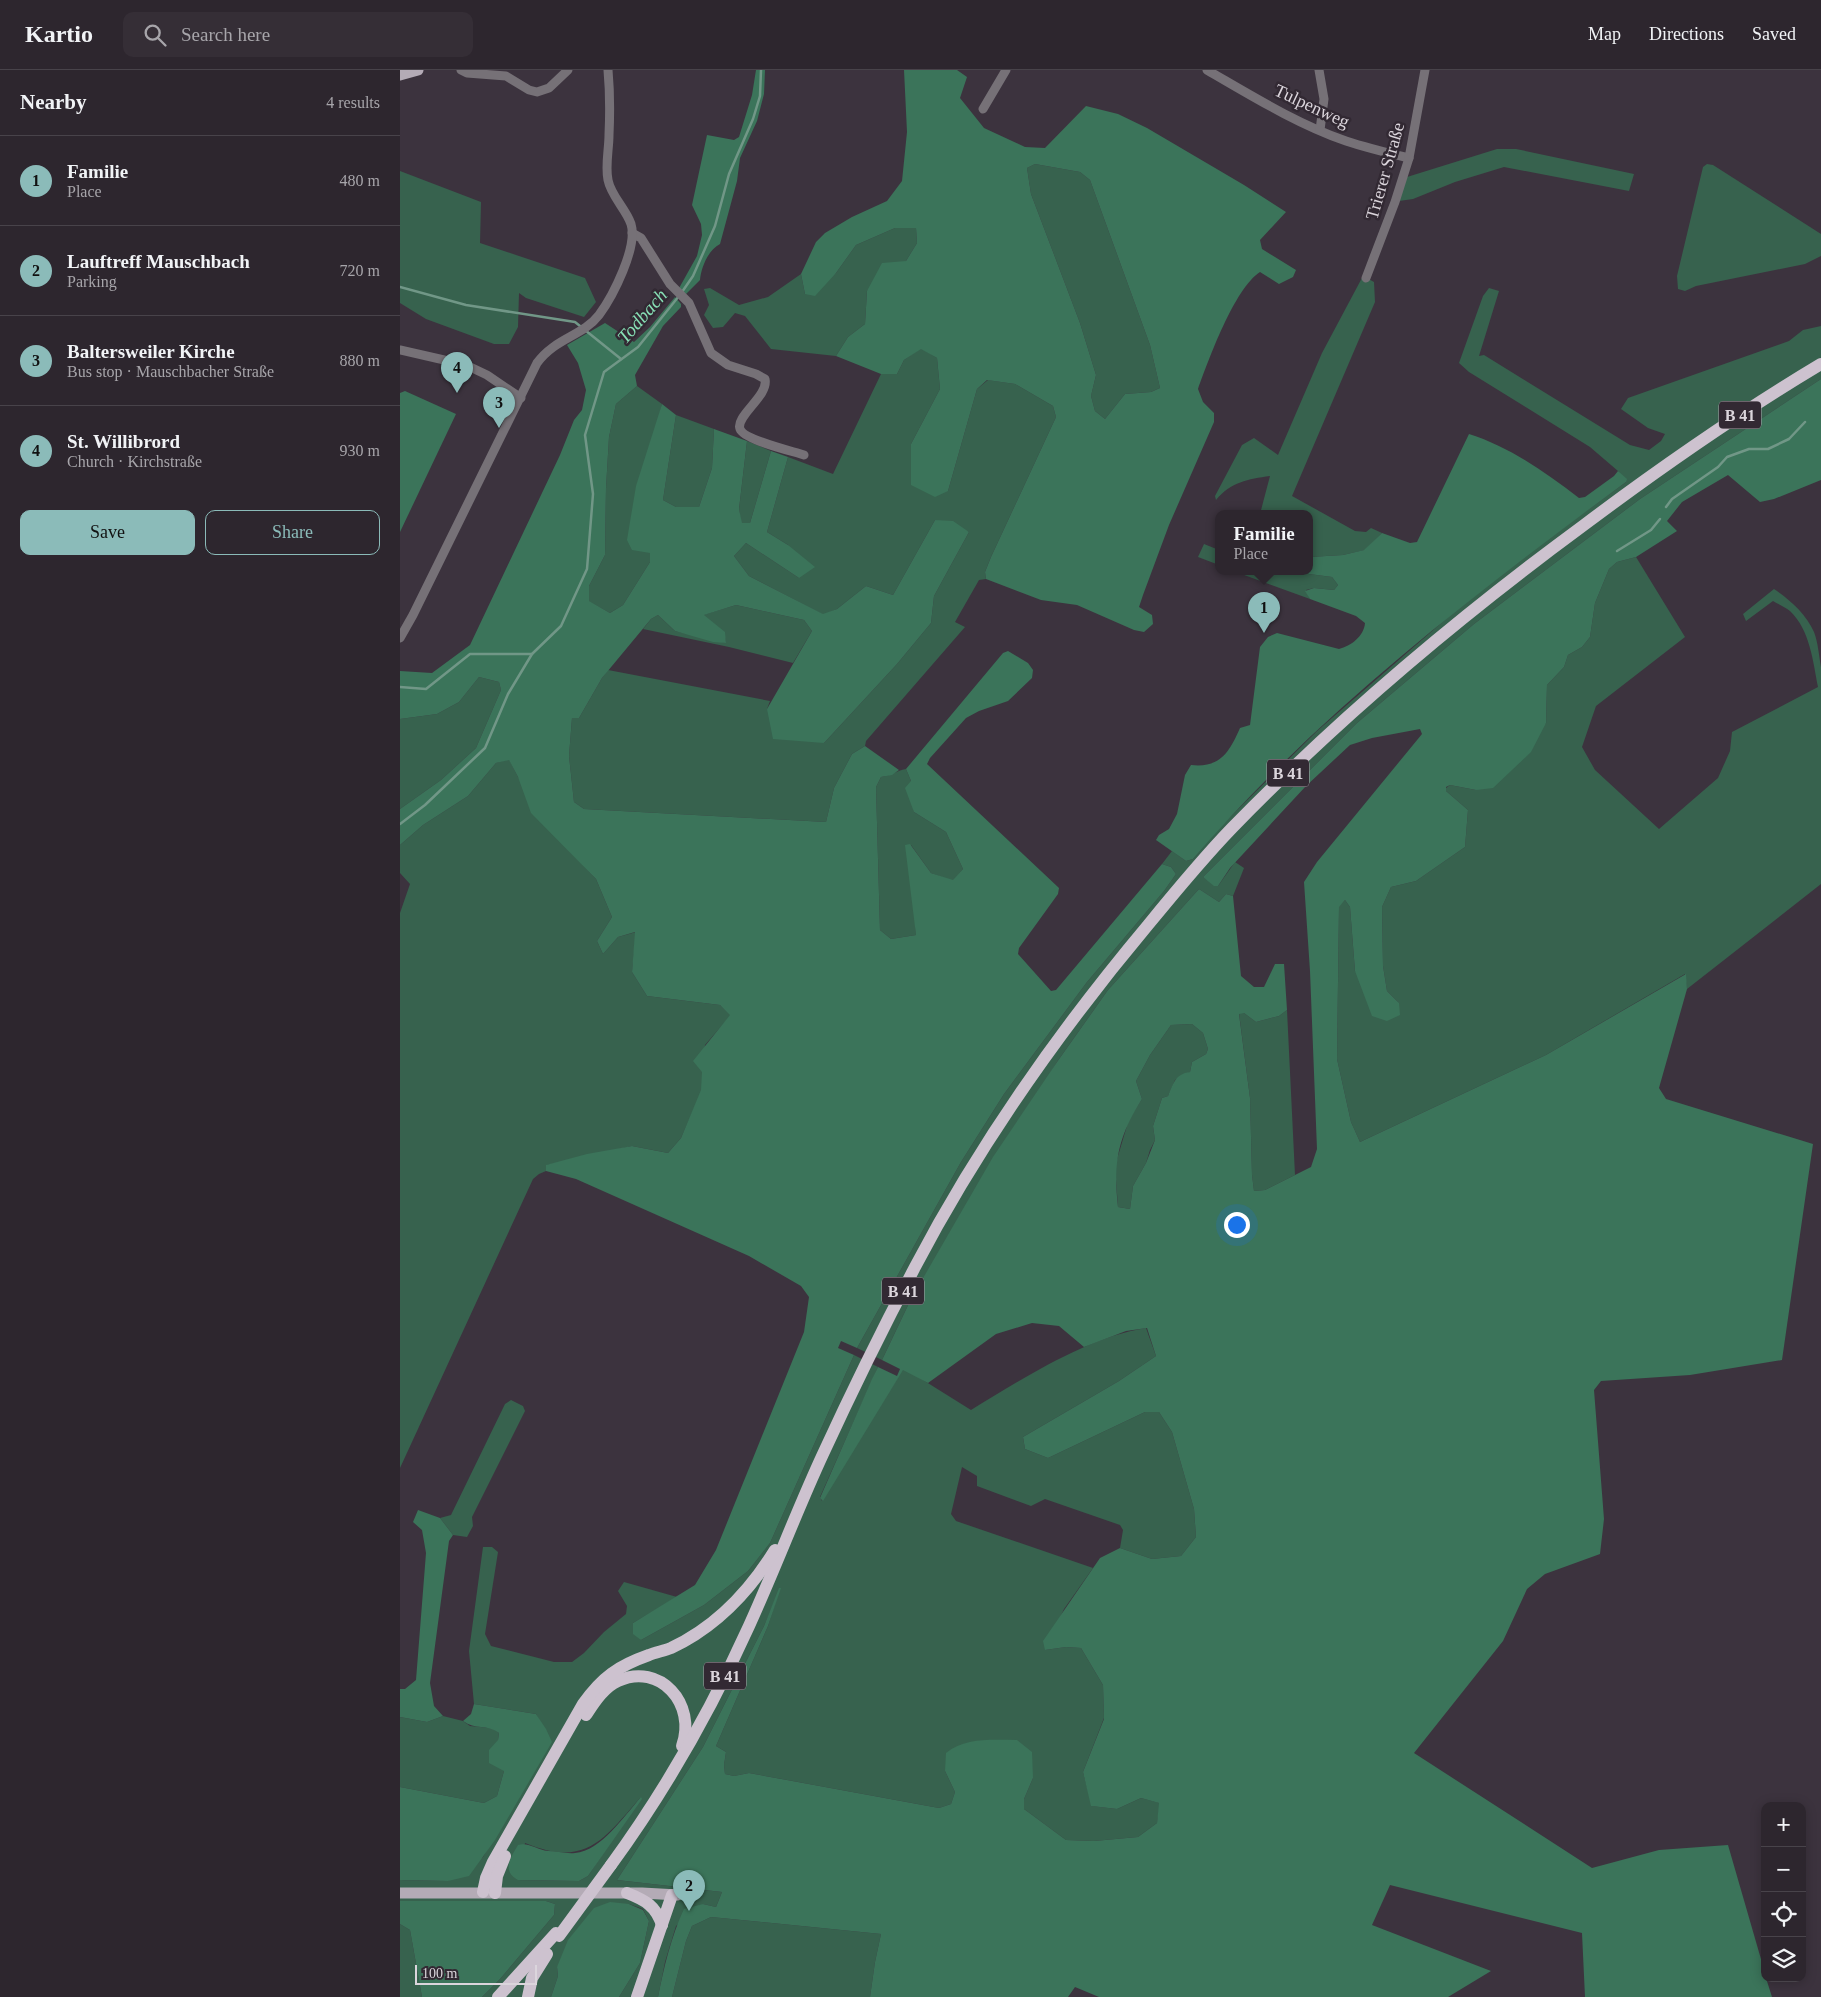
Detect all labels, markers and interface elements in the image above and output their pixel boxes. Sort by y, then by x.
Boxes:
search box [123,12,473,57]
text: Kartio [25,21,93,47]
icon: search [141,21,169,49]
text: Search here [181,24,270,45]
text: Map [1588,24,1621,44]
text: Directions [1649,24,1724,44]
text: Saved [1752,24,1796,44]
street label: Tulpenweg [1271,80,1353,132]
text: Nearby [20,90,87,114]
text: 4 results [326,94,380,111]
street label: Trierer Straße [1362,120,1408,222]
text: Familie [67,161,128,182]
text: 1 [32,172,40,189]
text: 480 m [340,172,380,189]
text: Place [67,183,102,200]
text: Lauftreff Mauschbach [67,251,250,272]
text: 2 [32,262,40,279]
text: 720 m [340,262,380,279]
text: Parking [67,273,117,290]
water label: Todbach [613,285,671,347]
text: Baltersweiler Kirche [67,341,235,362]
text: 3 [32,352,40,369]
text: 880 m [340,352,380,369]
pin: 4 [441,352,473,393]
text: Bus stop · Mauschbacher Straße [67,363,274,380]
pin: 3 [483,387,515,428]
road number: B 41 [1719,402,1761,428]
text: St. Willibrord [67,431,180,452]
text: 4 [32,442,40,459]
text: 930 m [340,442,380,459]
text: Church · Kirchstraße [67,453,202,470]
button: Save [20,510,195,555]
button: Share [205,510,380,555]
popup [1215,510,1313,575]
text: Familie [1233,523,1295,544]
text: Place [1233,545,1268,562]
pin: 1 [1248,592,1280,633]
road number: B 41 [1267,760,1309,786]
your location [1224,1212,1250,1238]
road number: B 41 [882,1278,924,1304]
road number: B 41 [704,1662,746,1690]
map controls [1761,1802,1806,1982]
button: + [1761,1802,1806,1847]
button: − [1761,1847,1806,1892]
pin: 2 [673,1870,705,1911]
button: locate [1761,1892,1806,1937]
button: layers [1761,1937,1806,1982]
scale bar [415,1962,538,1985]
text: 100 m [422,1966,457,1981]

